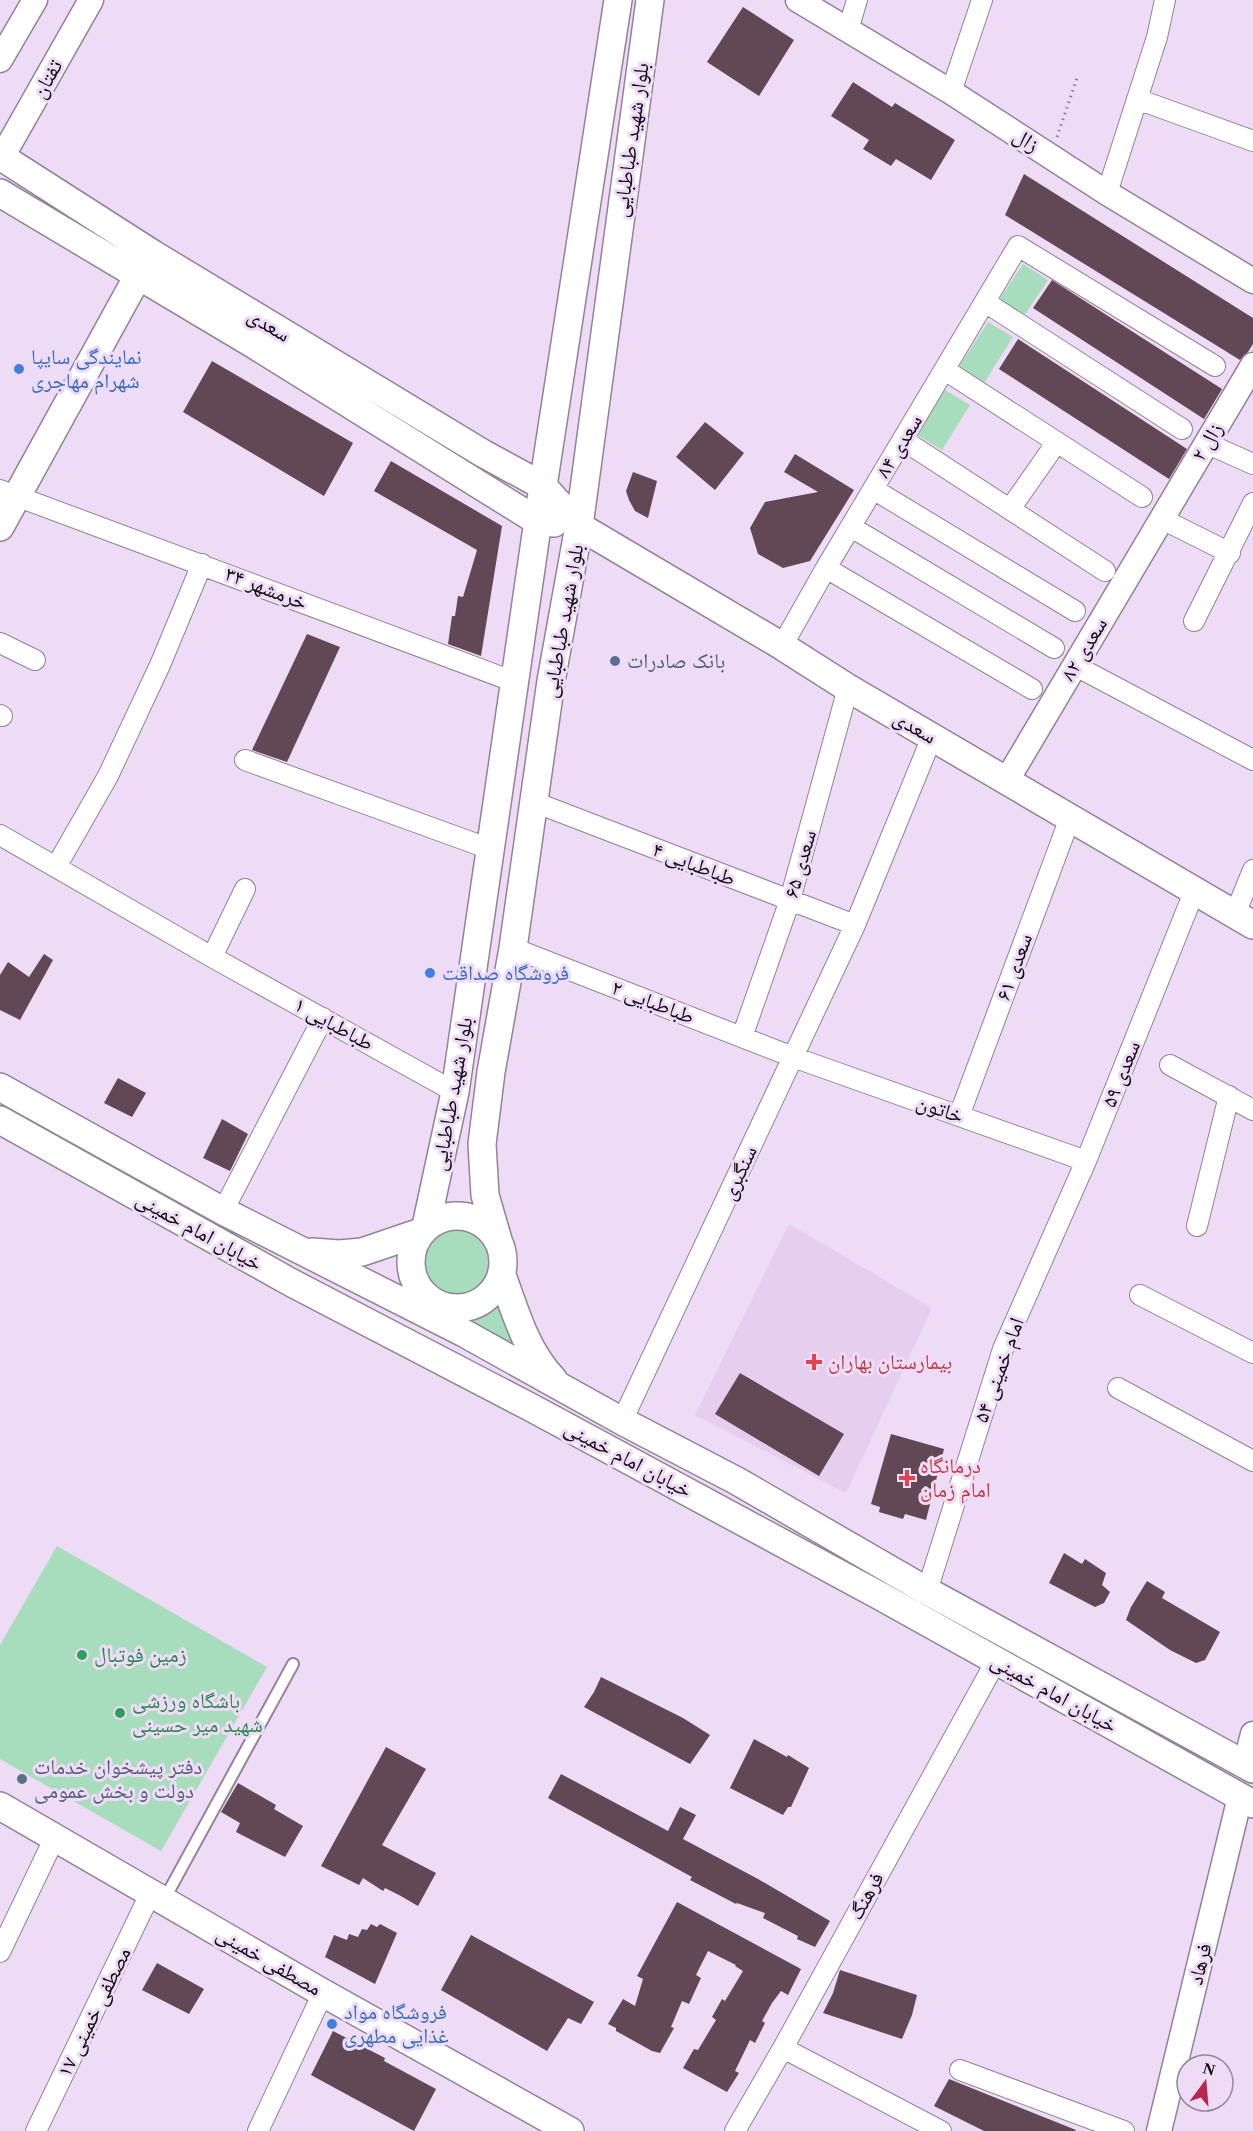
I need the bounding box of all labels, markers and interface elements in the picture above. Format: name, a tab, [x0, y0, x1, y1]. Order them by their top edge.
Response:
street label: تفتان	[27, 55, 67, 103]
street label: بلوار شهید طباطبایی	[608, 61, 655, 219]
street label: زال	[1009, 123, 1043, 157]
street label: سعدی	[243, 303, 295, 347]
place label: نمایندگی سایپا شهرام مهاجری	[31, 345, 142, 395]
marker: نمایندگی سایپا شهرام مهاجری	[12, 362, 26, 376]
street label: سعدی ۸۴	[871, 410, 927, 482]
street label: زال ۲	[1186, 419, 1228, 465]
street label: بلوار شهید طباطبایی	[538, 542, 589, 700]
street label: خرمشهر ۳۴	[222, 561, 310, 615]
street label: سعدی ۸۲	[1056, 613, 1112, 685]
place label: بانک صادرات	[627, 649, 725, 673]
marker: بانک صادرات	[608, 654, 622, 668]
street label: سعدی	[889, 705, 941, 749]
street label: سعدی ۶۵	[779, 827, 821, 901]
street label: طباطبایی ۴	[649, 837, 739, 892]
street label: سعدی ۶۱	[991, 930, 1037, 1004]
place label: فروشگاه صداقت	[442, 961, 569, 985]
marker: فروشگاه صداقت	[423, 966, 437, 980]
street label: طباطبایی ۲	[608, 975, 698, 1030]
street label: طباطبایی ۱	[290, 992, 378, 1056]
street label: بلوار شهید طباطبایی	[427, 1015, 478, 1173]
street label: سعدی ۵۹	[1097, 1037, 1145, 1111]
street label: خاتون	[913, 1090, 967, 1128]
street label: سنگبری	[716, 1142, 762, 1204]
street label: خیابان امام خمینی	[131, 1186, 266, 1277]
street label: امام خمینی ۵۴	[969, 1314, 1031, 1426]
place label: بیمارستان بهاران	[828, 1350, 952, 1374]
marker: بیمارستان بهاران	[805, 1353, 823, 1371]
street label: خیابان امام خمینی	[559, 1415, 696, 1504]
place label: درمانگاه امام زمان	[920, 1454, 991, 1504]
marker: درمانگاه امام زمان	[898, 1469, 916, 1487]
place label: زمین فوتبال	[94, 1643, 187, 1668]
marker: زمین فوتبال	[75, 1648, 89, 1662]
street label: خیابان امام خمینی	[986, 1648, 1121, 1739]
place label: باشگاه ورزشی شهید میر حسینی	[132, 1689, 263, 1738]
marker: باشگاه ورزشی شهید میر حسینی	[113, 1706, 127, 1720]
place label: دفتر پیشخوان خدمات دولت و بخش عمومی	[34, 1755, 202, 1804]
marker: دفتر پیشخوان خدمات دولت و بخش عمومی	[15, 1772, 29, 1786]
street label: فرهنگ	[843, 1868, 889, 1924]
street label: مصطفی خمینی	[212, 1921, 326, 2002]
street label: فرهاد	[1183, 1941, 1217, 1987]
street label: مصطفی خمینی ۱۷	[52, 1943, 137, 2081]
place label: فروشگاه مواد غذایی مطهری	[344, 2000, 449, 2049]
marker: فروشگاه مواد غذایی مطهری	[325, 2017, 339, 2031]
north arrow	[1175, 2053, 1235, 2113]
text: N	[1201, 2059, 1217, 2079]

